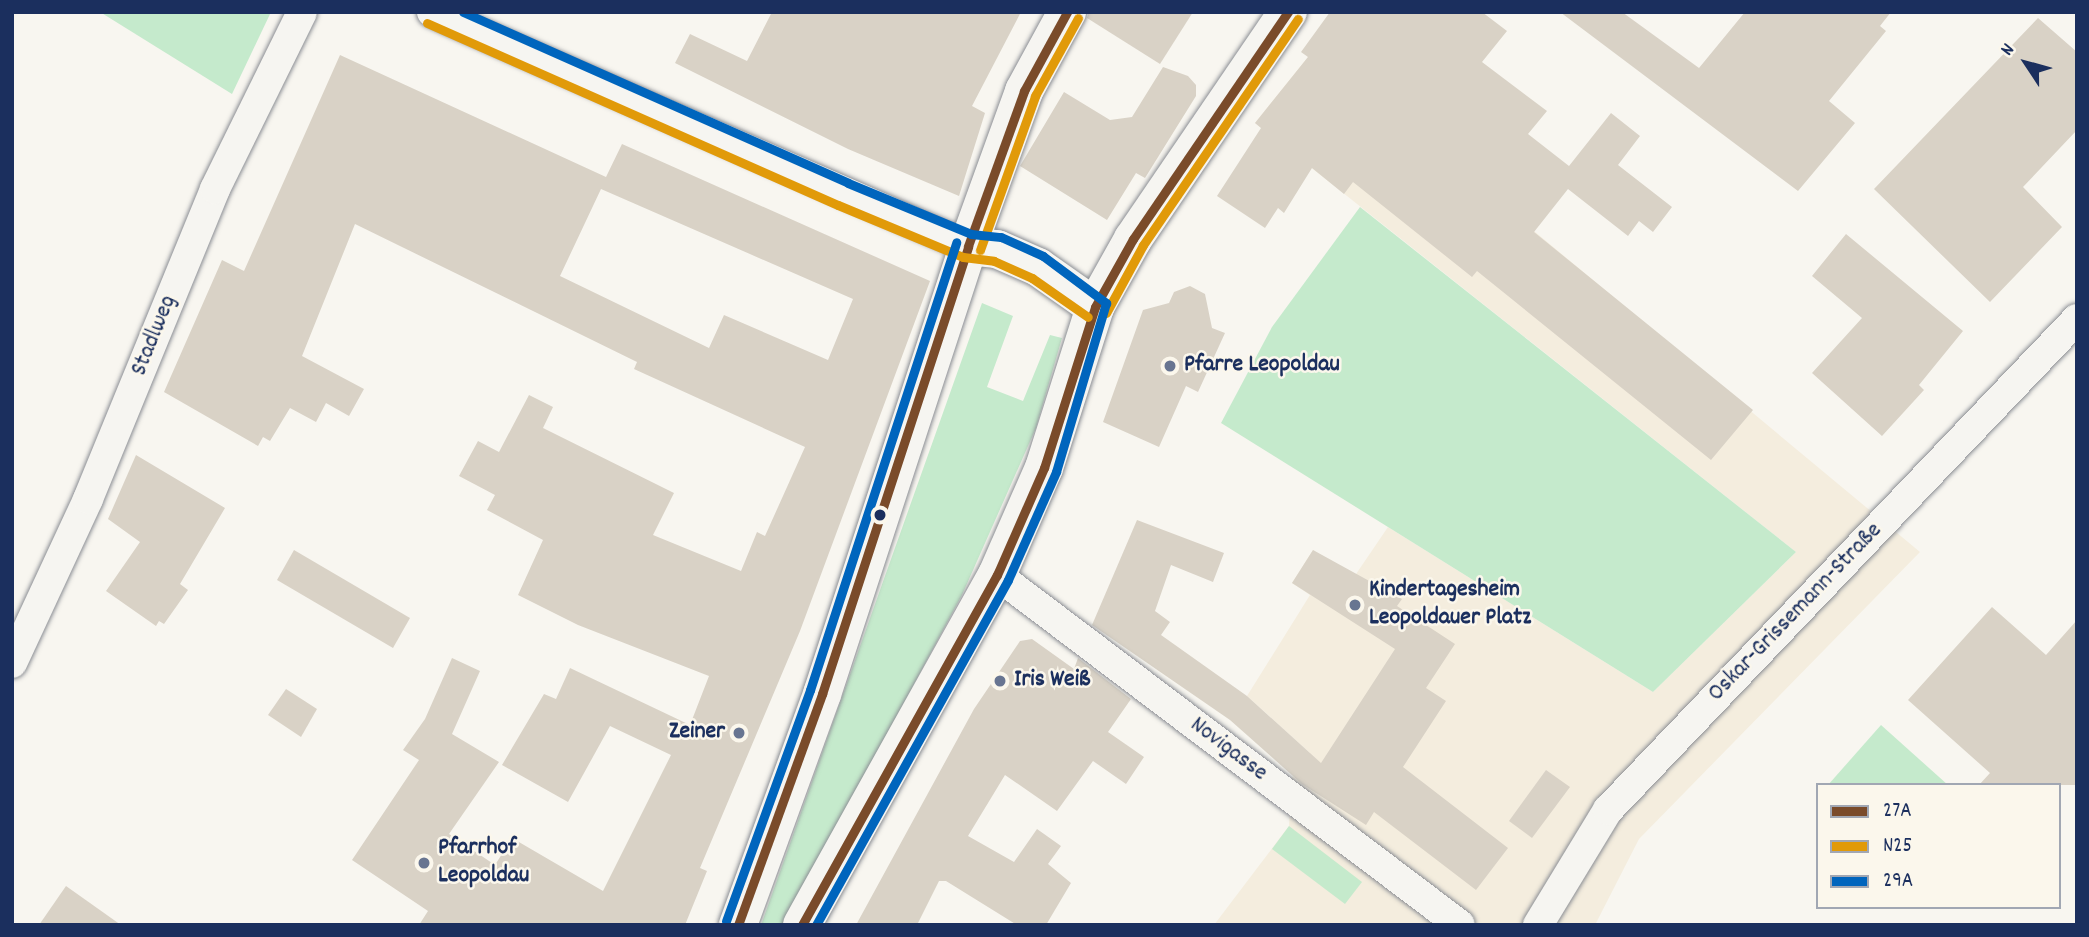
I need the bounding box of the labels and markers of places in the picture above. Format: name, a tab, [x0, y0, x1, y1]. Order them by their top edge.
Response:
place label: Pfarre Leopoldau	[1184, 352, 1340, 380]
marker: Pfarre Leopoldau	[1162, 358, 1178, 374]
unlabelled marker	[873, 508, 887, 522]
place label: Kindertagesheim Leopoldauer Platz	[1369, 577, 1531, 633]
marker: Kindertagesheim Leopoldauer Platz	[1347, 597, 1363, 613]
place label: Iris Weiß	[1014, 667, 1090, 695]
marker: Iris Weiß	[992, 673, 1008, 689]
place label: Zeiner	[669, 719, 725, 747]
marker: Zeiner	[731, 725, 747, 741]
place label: Pfarrhof Leopoldau	[438, 835, 529, 891]
marker: Pfarrhof Leopoldau	[416, 855, 432, 871]

